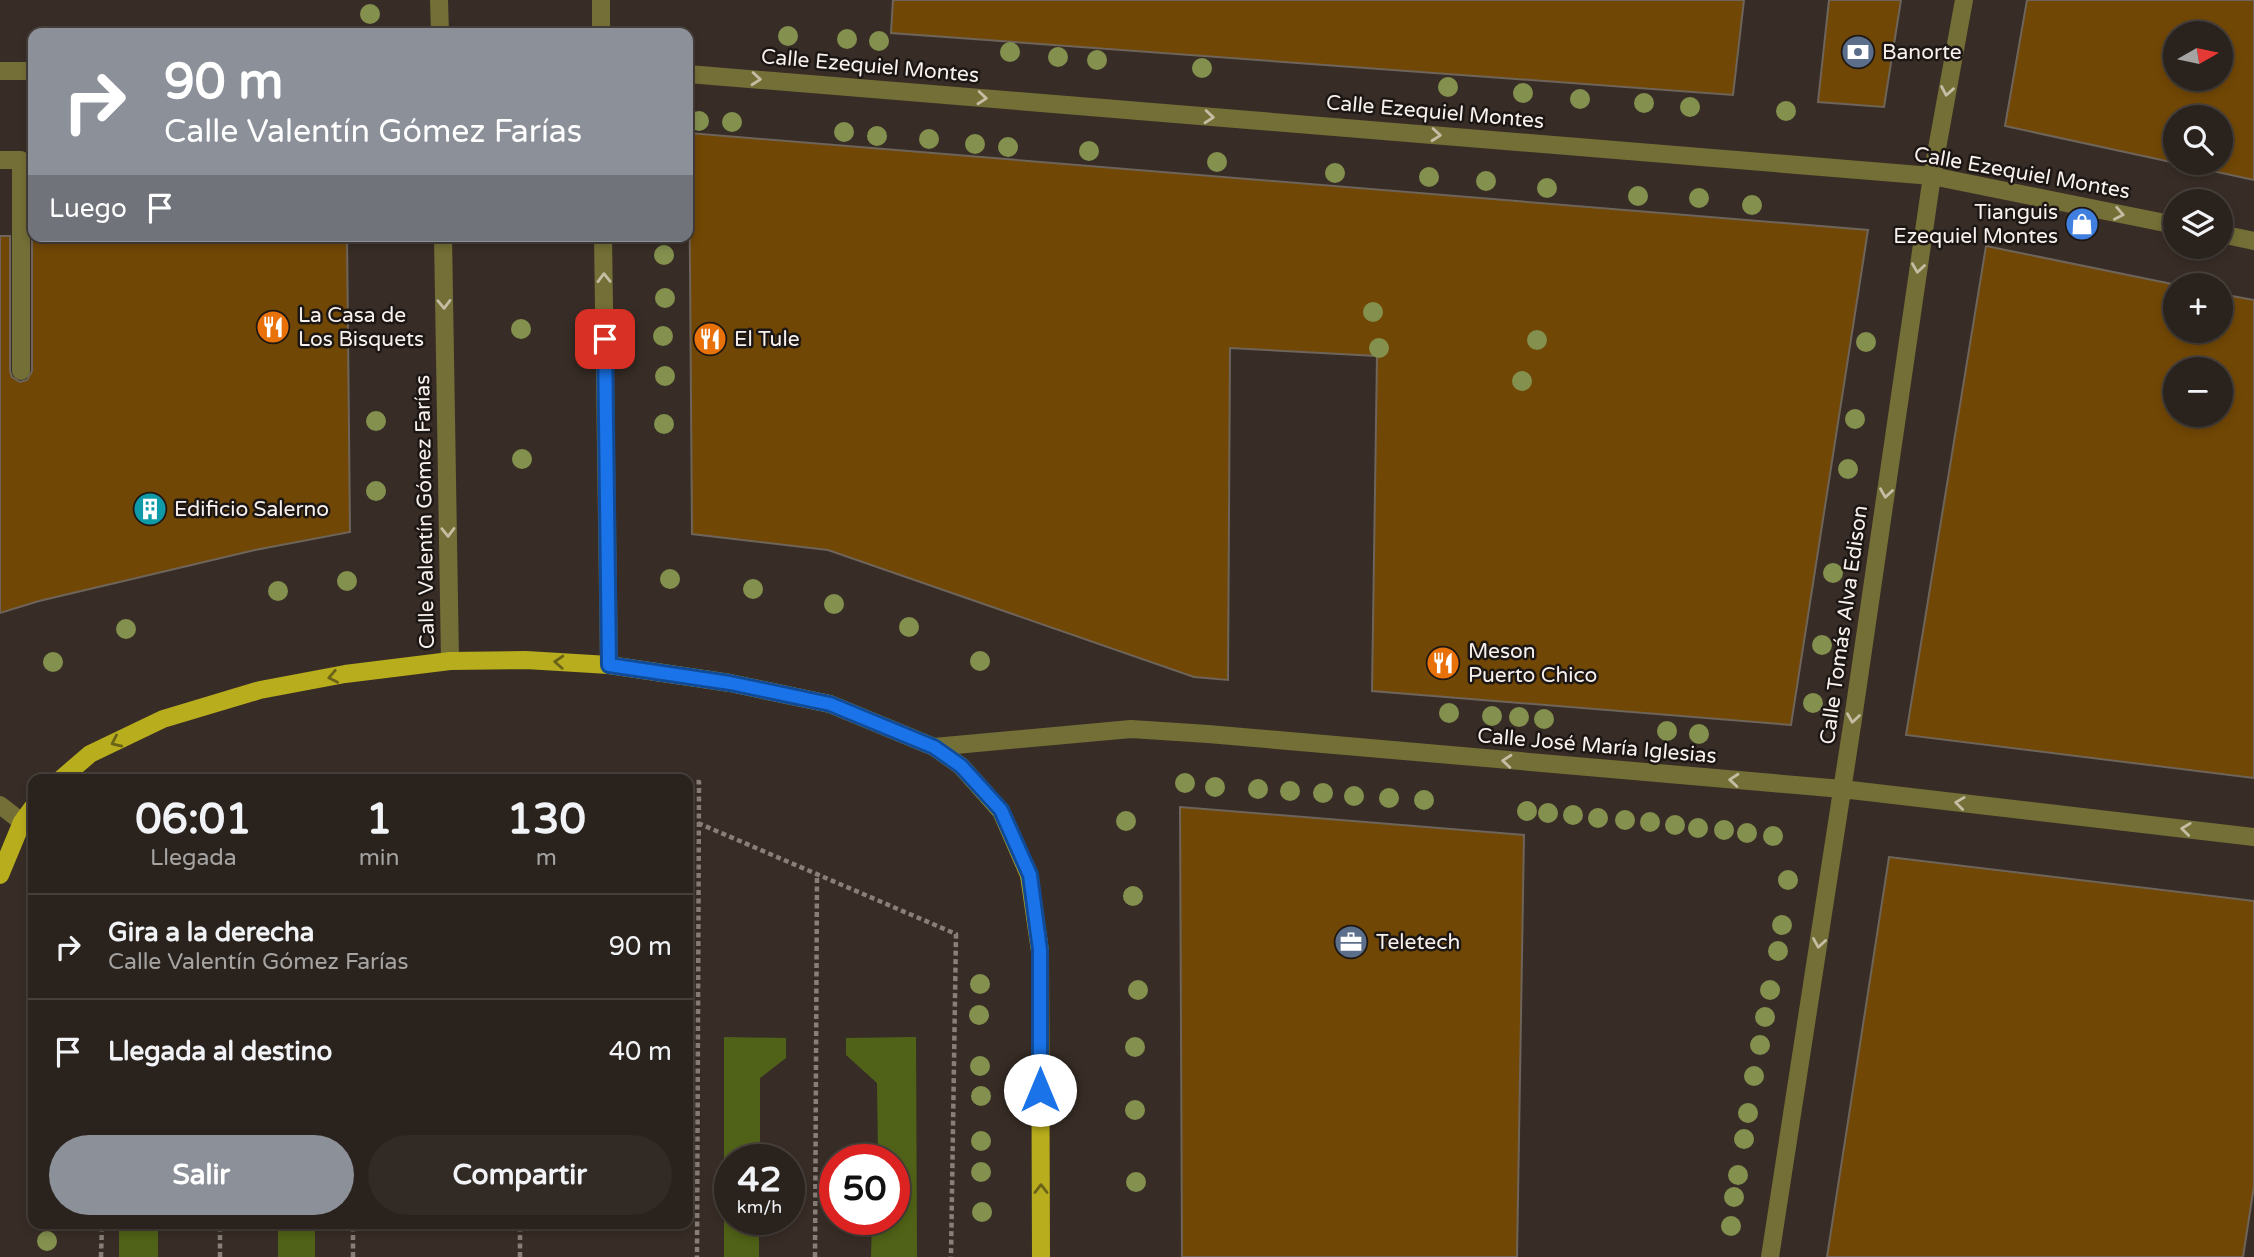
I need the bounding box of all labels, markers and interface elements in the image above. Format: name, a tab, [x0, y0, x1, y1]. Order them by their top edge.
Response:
north arrow	[2163, 21, 2233, 91]
map controls	[2163, 21, 2233, 427]
bank icon: Banorte	[1839, 33, 1877, 71]
place label: Banorte	[1882, 40, 1962, 65]
street label: Calle Ezequiel Montes	[760, 44, 980, 88]
text: 90 m	[164, 53, 283, 112]
icon: right	[49, 56, 140, 147]
one-way arrow	[751, 71, 762, 86]
one-way arrow	[1940, 85, 1955, 97]
one-way arrow	[977, 90, 988, 105]
street label: Calle Ezequiel Montes	[1325, 90, 1545, 134]
button: search	[2163, 105, 2233, 175]
one-way arrow	[1204, 109, 1215, 124]
text: Calle Valentín Gómez Farías	[164, 113, 582, 151]
one-way arrow	[1431, 127, 1442, 142]
street label: Calle Ezequiel Montes	[1912, 142, 2132, 204]
icon: arrive	[141, 189, 179, 227]
button: layers	[2163, 189, 2233, 259]
text: Luego	[49, 193, 127, 224]
place label: Tianguis Ezequiel Montes	[1893, 200, 2058, 249]
shop icon: Tianguis Ezequiel Montes	[2063, 205, 2101, 243]
one-way arrow	[2113, 205, 2125, 220]
one-way arrow	[1911, 262, 1926, 274]
one-way arrow	[596, 273, 612, 283]
button: +	[2163, 273, 2233, 343]
one-way arrow	[436, 300, 452, 310]
place label: La Casa de Los Bisquets	[298, 303, 424, 352]
restaurant icon: La Casa de Los Bisquets	[254, 308, 292, 346]
pin	[575, 309, 635, 369]
icon: arrive	[586, 320, 624, 358]
restaurant icon: El Tule	[691, 320, 729, 358]
place label: El Tule	[734, 327, 800, 352]
button: −	[2163, 357, 2233, 427]
street label: Calle Valentín Gómez Farías	[410, 375, 440, 649]
one-way arrow	[1879, 487, 1894, 499]
building icon: Edificio Salerno	[131, 490, 169, 528]
place label: Edificio Salerno	[174, 497, 329, 522]
street label: Calle Tomás Alva Edison	[1815, 504, 1873, 746]
one-way arrow	[440, 527, 456, 538]
place label: Meson Puerto Chico	[1468, 639, 1597, 688]
restaurant icon: Meson Puerto Chico	[1424, 644, 1462, 682]
one-way arrow	[554, 655, 565, 670]
one-way arrow	[327, 668, 339, 683]
one-way arrow	[1846, 712, 1861, 724]
street label: Calle José María Iglesias	[1476, 723, 1718, 769]
one-way arrow	[111, 733, 123, 747]
one-way arrow	[1501, 753, 1513, 768]
one-way arrow	[1728, 773, 1740, 788]
text: 06:01	[135, 794, 252, 845]
text: 1	[366, 794, 392, 845]
text: 130	[507, 794, 586, 845]
one-way arrow	[1954, 795, 1966, 810]
one-way arrow	[2180, 821, 2192, 836]
text: Llegada	[150, 844, 237, 872]
text: min	[359, 844, 400, 872]
text: m	[536, 844, 557, 872]
text: Gira a la derecha	[108, 917, 314, 948]
office icon: Teletech	[1332, 923, 1370, 961]
icon: right	[49, 928, 87, 966]
place label: Teletech	[1376, 930, 1460, 955]
text: 90 m	[609, 931, 672, 962]
one-way arrow	[1812, 937, 1827, 949]
text: Calle Valentín Gómez Farías	[108, 948, 409, 976]
icon: arrive	[49, 1033, 87, 1071]
text: Llegada al destino	[108, 1036, 332, 1067]
text: 40 m	[609, 1036, 672, 1067]
position arrow	[1003, 1053, 1077, 1127]
button: Salir	[49, 1135, 354, 1215]
button: Compartir	[368, 1135, 672, 1215]
speed limit sign: 50	[819, 1144, 910, 1235]
text: 42	[738, 1159, 781, 1201]
one-way arrow	[1033, 1183, 1048, 1194]
text: km/h	[737, 1196, 782, 1218]

